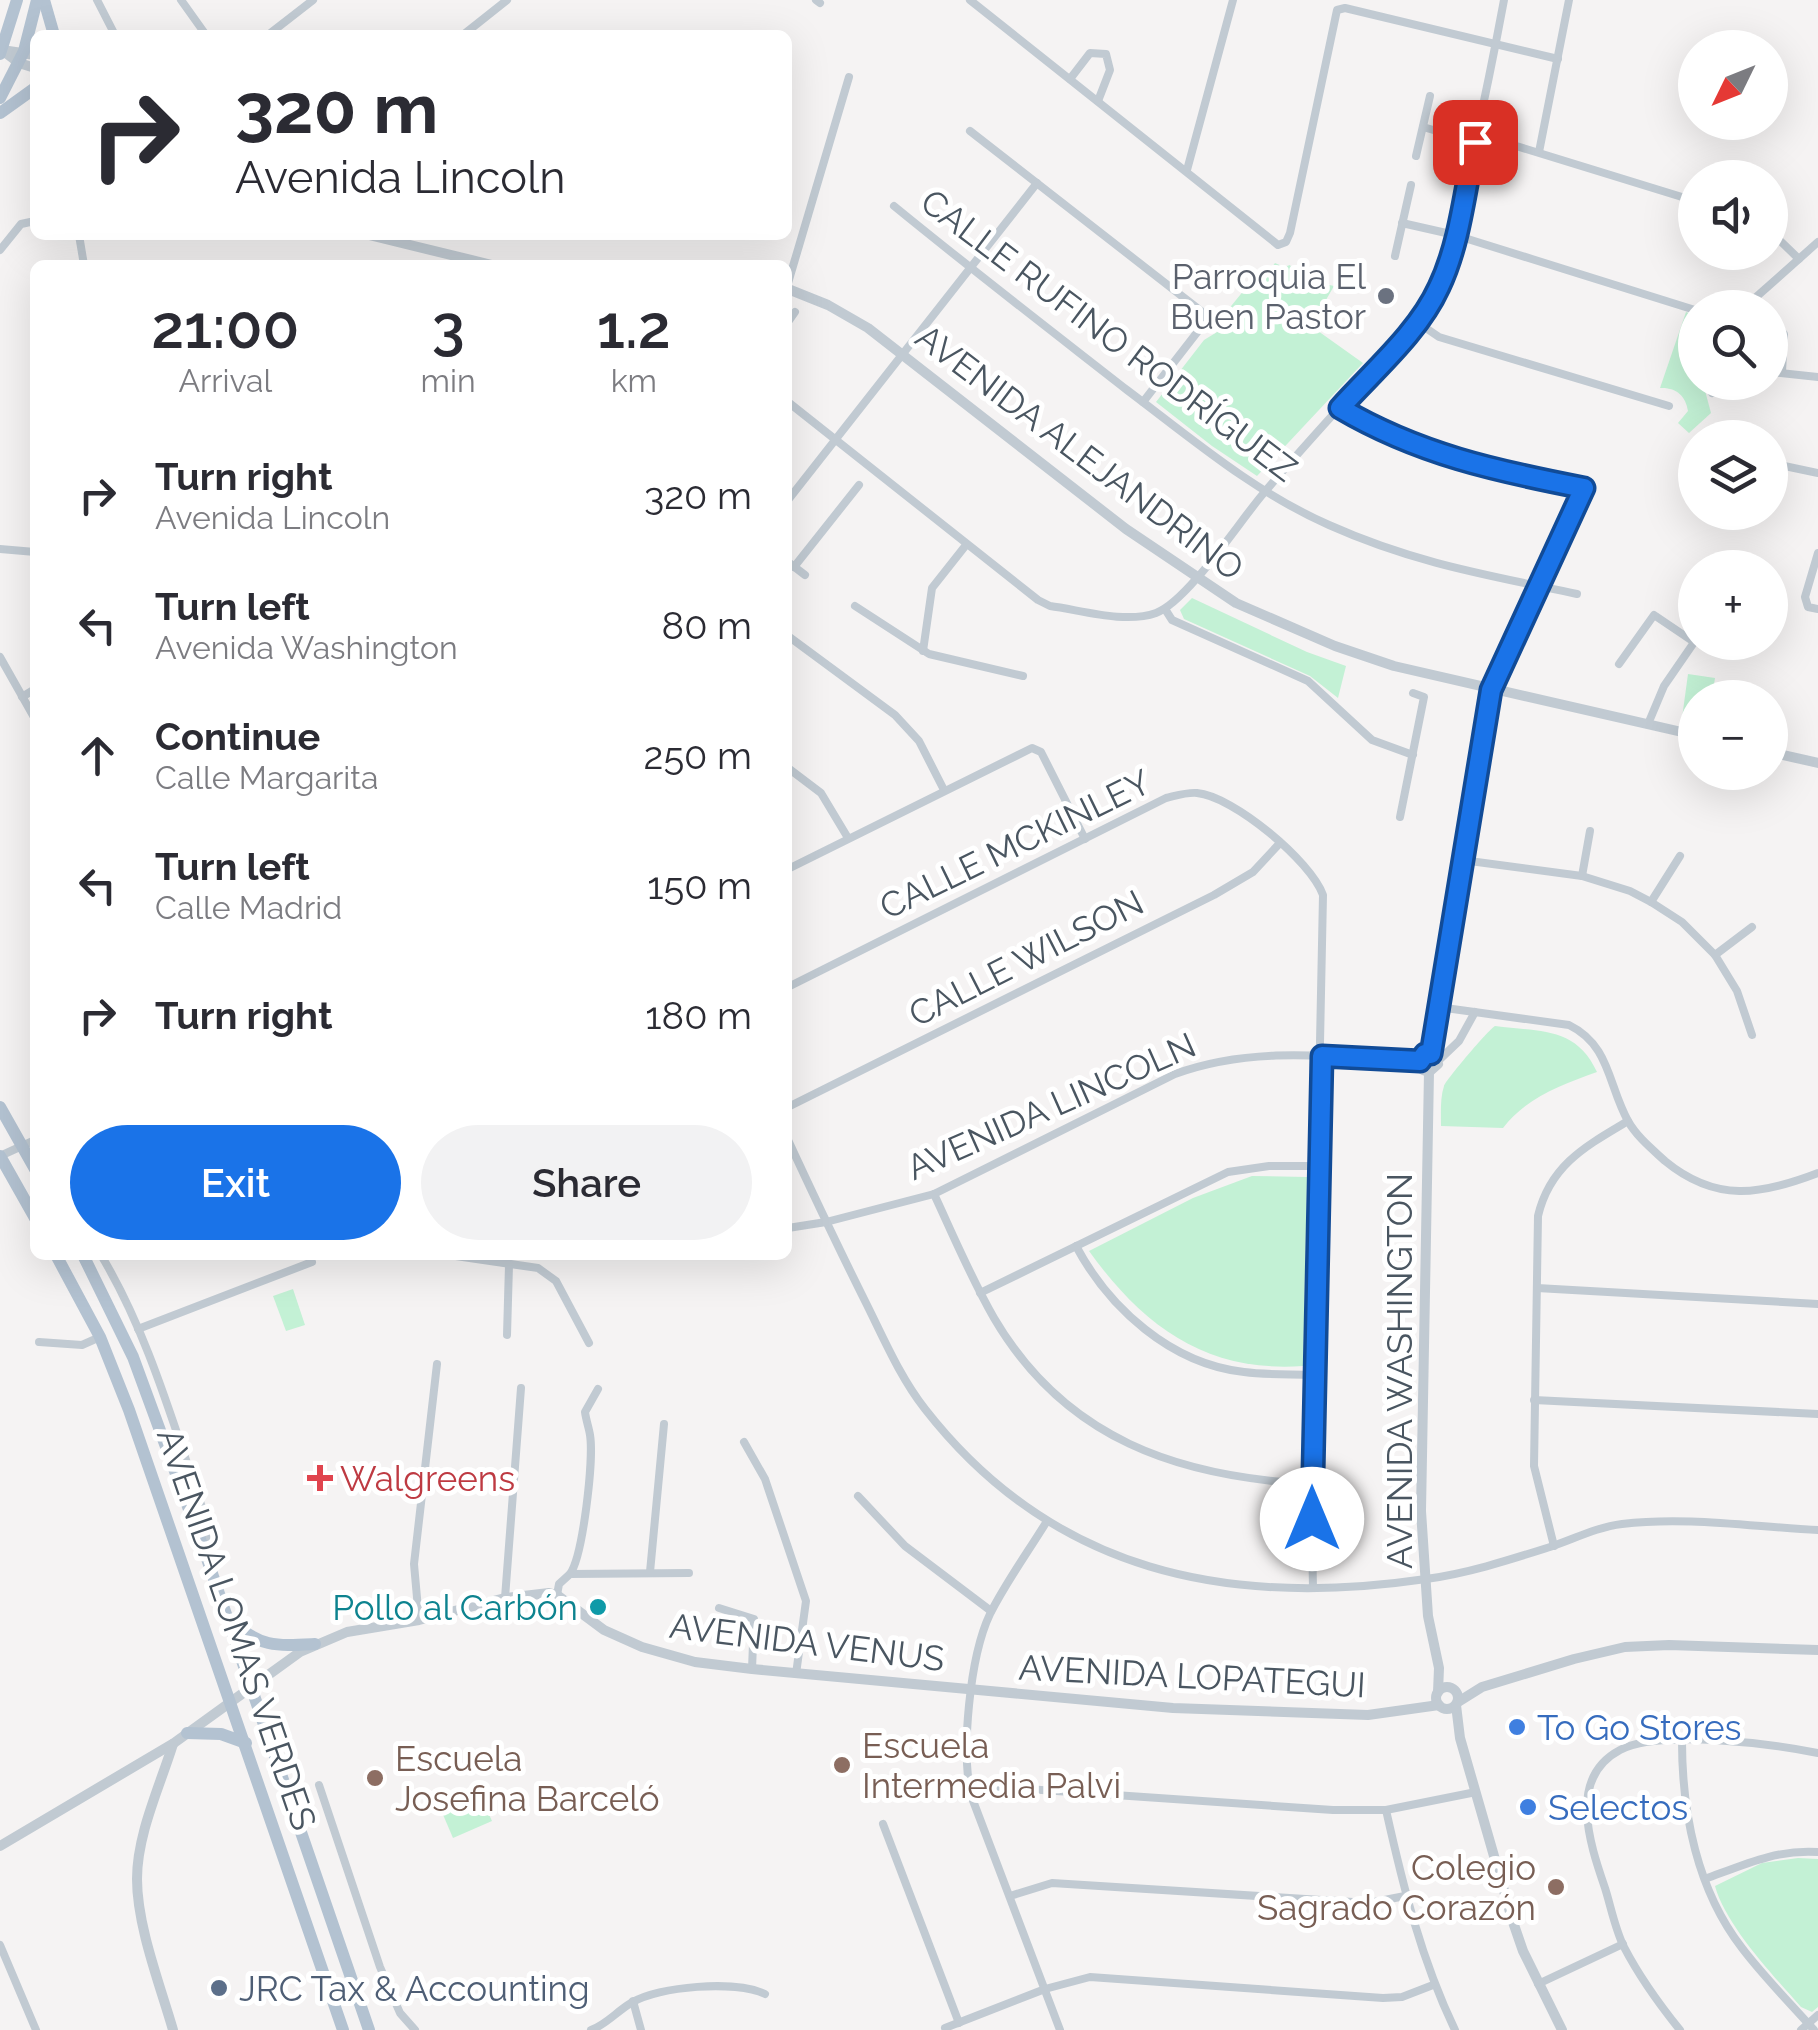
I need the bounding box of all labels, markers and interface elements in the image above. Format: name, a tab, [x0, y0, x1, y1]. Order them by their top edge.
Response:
north arrow	[1678, 30, 1788, 140]
map controls	[1678, 30, 1788, 790]
text: 320 m	[235, 67, 439, 149]
icon: right	[70, 70, 200, 200]
pin	[1433, 100, 1518, 185]
icon: arrive	[1448, 115, 1503, 170]
text: Avenida Lincoln	[235, 151, 566, 204]
button: sound	[1678, 160, 1788, 270]
street label: CALLE RUFINO RODRÍGUEZ	[913, 180, 1305, 490]
place label: Parroquia El Buen Pastor	[1170, 256, 1366, 337]
marker: Parroquia El Buen Pastor	[1375, 285, 1397, 307]
button: search	[1678, 290, 1788, 400]
text: 21:00	[151, 292, 299, 362]
text: 3	[432, 292, 465, 362]
text: 1.2	[597, 292, 671, 362]
street label: AVENIDA ALEJANDRINO	[908, 316, 1252, 588]
text: Arrival	[178, 362, 272, 399]
text: min	[421, 362, 476, 399]
text: km	[611, 362, 657, 399]
button: layers	[1678, 420, 1788, 530]
text: Turn right	[155, 454, 332, 499]
icon: right	[70, 468, 125, 523]
text: 320 m	[644, 473, 752, 518]
text: Avenida Lincoln	[155, 499, 390, 536]
button: +	[1678, 550, 1788, 660]
text: Turn left	[155, 584, 310, 629]
icon: left	[70, 598, 125, 653]
text: 80 m	[662, 603, 752, 648]
text: Avenida Washington	[155, 629, 458, 666]
button: −	[1678, 680, 1788, 790]
text: Continue	[155, 714, 320, 759]
icon: ahead	[70, 728, 125, 783]
text: 250 m	[644, 733, 752, 778]
text: Calle Margarita	[155, 759, 378, 796]
street label: CALLE MCKINLEY	[873, 761, 1157, 927]
text: Turn left	[155, 844, 310, 889]
icon: left	[70, 858, 125, 913]
text: 150 m	[647, 863, 752, 908]
street label: CALLE WILSON	[902, 881, 1150, 1035]
text: Calle Madrid	[155, 889, 342, 926]
icon: right	[70, 988, 125, 1043]
text: Turn right	[155, 993, 332, 1038]
text: 180 m	[645, 993, 752, 1038]
street label: AVENIDA LINCOLN	[900, 1024, 1202, 1188]
button: Exit	[70, 1125, 401, 1240]
button: Share	[421, 1125, 752, 1240]
street label: AVENIDA WASHINGTON	[1379, 1173, 1420, 1569]
street label: AVENIDA LOMAS VERDES	[149, 1423, 325, 1835]
place label: Walgreens	[340, 1458, 515, 1499]
marker: Walgreens	[309, 1467, 331, 1489]
position arrow	[1260, 1467, 1364, 1571]
place label: Pollo al Carbón	[332, 1587, 578, 1628]
marker: Pollo al Carbón	[587, 1596, 609, 1618]
street label: AVENIDA VENUS	[667, 1605, 947, 1679]
street label: AVENIDA LOPATEGUI	[1017, 1646, 1367, 1706]
place label: To Go Stores	[1537, 1707, 1741, 1748]
marker: To Go Stores	[1506, 1716, 1528, 1738]
place label: Escuela Intermedia Palvi	[862, 1725, 1121, 1806]
place label: Escuela Josefina Barceló	[395, 1738, 660, 1819]
marker: Escuela Intermedia Palvi	[831, 1754, 853, 1776]
marker: Escuela Josefina Barceló	[364, 1767, 386, 1789]
place label: Selectos	[1548, 1787, 1688, 1828]
marker: Selectos	[1517, 1796, 1539, 1818]
place label: Colegio Sagrado Corazón	[1257, 1847, 1536, 1928]
marker: Colegio Sagrado Corazón	[1545, 1876, 1567, 1898]
place label: JRC Tax & Accounting	[239, 1968, 590, 2009]
marker: JRC Tax & Accounting	[208, 1977, 230, 1999]

